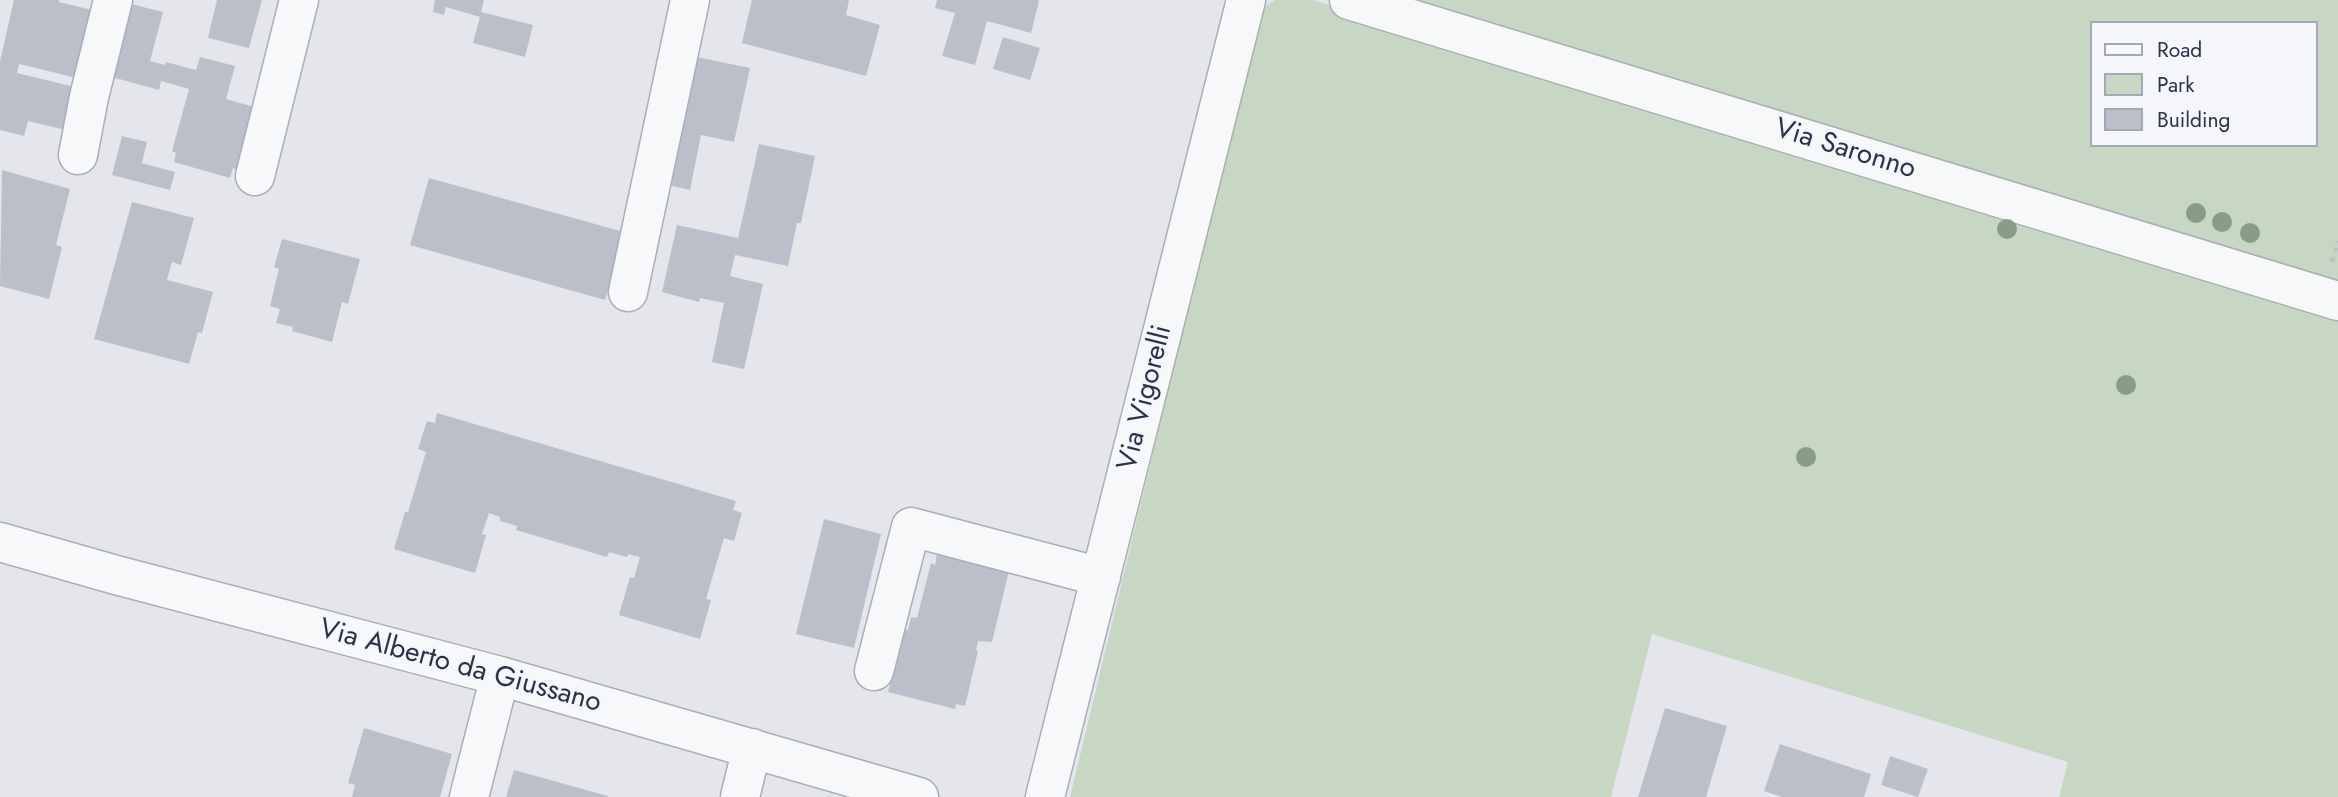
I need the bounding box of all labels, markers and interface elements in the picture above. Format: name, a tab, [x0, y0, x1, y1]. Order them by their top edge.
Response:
legend	[2090, 21, 2317, 147]
text: Road	[2157, 35, 2202, 65]
text: Park	[2157, 70, 2194, 100]
text: Building	[2157, 105, 2230, 135]
street label: Via Saronno	[1770, 113, 1920, 187]
street label: Via Vigorelli	[1112, 322, 1180, 474]
street label: Via Alberto da Giussano	[315, 613, 605, 721]

